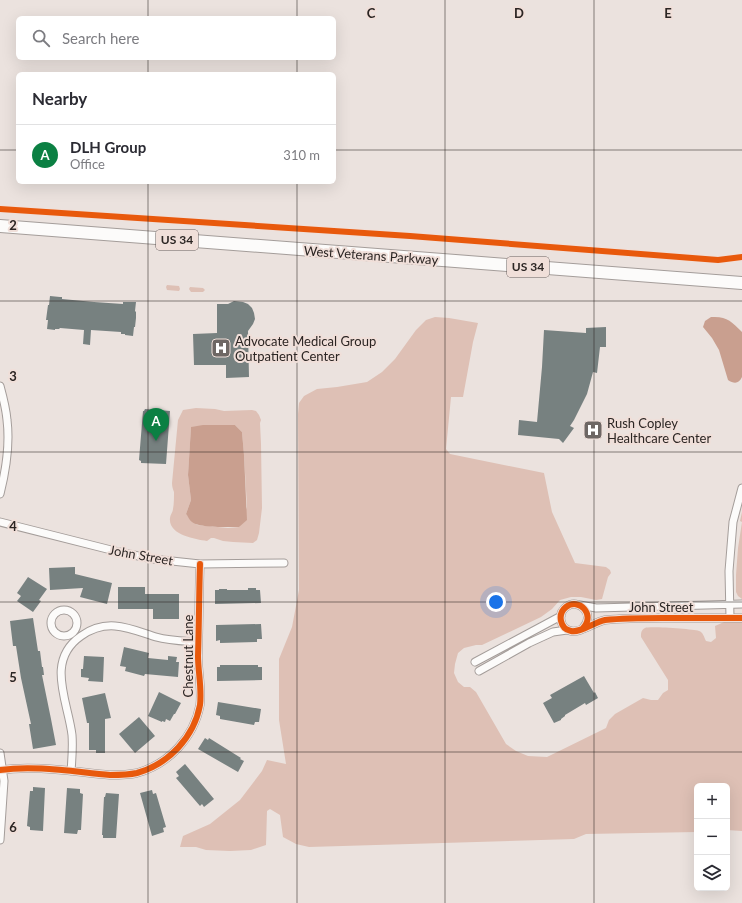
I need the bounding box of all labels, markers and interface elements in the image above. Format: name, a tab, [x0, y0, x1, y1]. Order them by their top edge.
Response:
text: C	[367, 5, 376, 21]
text: D	[514, 5, 524, 21]
text: E	[664, 5, 672, 21]
search box	[16, 16, 336, 60]
icon: search	[30, 27, 52, 49]
text: Search here	[62, 29, 139, 47]
text: Nearby	[32, 88, 87, 109]
text: DLH Group	[70, 138, 146, 156]
text: A	[40, 147, 50, 163]
text: 310 m	[283, 147, 320, 163]
text: Office	[70, 156, 105, 172]
text: 2	[9, 217, 17, 233]
road number: US 34	[156, 230, 198, 250]
street label: West Veterans Parkway	[303, 242, 439, 268]
road number: US 34	[507, 257, 549, 277]
place label: Advocate Medical Group Outpatient Center	[235, 333, 376, 364]
hospital icon: Advocate Medical Group Outpatient Center	[210, 337, 232, 359]
text: 3	[9, 368, 17, 384]
pin: A	[143, 408, 169, 441]
place label: Rush Copley Healthcare Center	[607, 415, 711, 446]
hospital icon: Rush Copley Healthcare Center	[582, 419, 604, 441]
text: 4	[9, 518, 17, 534]
street label: John Street	[108, 542, 175, 569]
your location	[486, 592, 506, 612]
street label: John Street	[629, 599, 694, 615]
street label: Chestnut Lane	[180, 614, 196, 697]
text: 5	[9, 669, 17, 685]
map controls	[694, 783, 730, 891]
button: +	[694, 783, 730, 819]
text: 6	[9, 819, 17, 835]
button: −	[694, 819, 730, 855]
button: layers	[694, 855, 730, 891]

